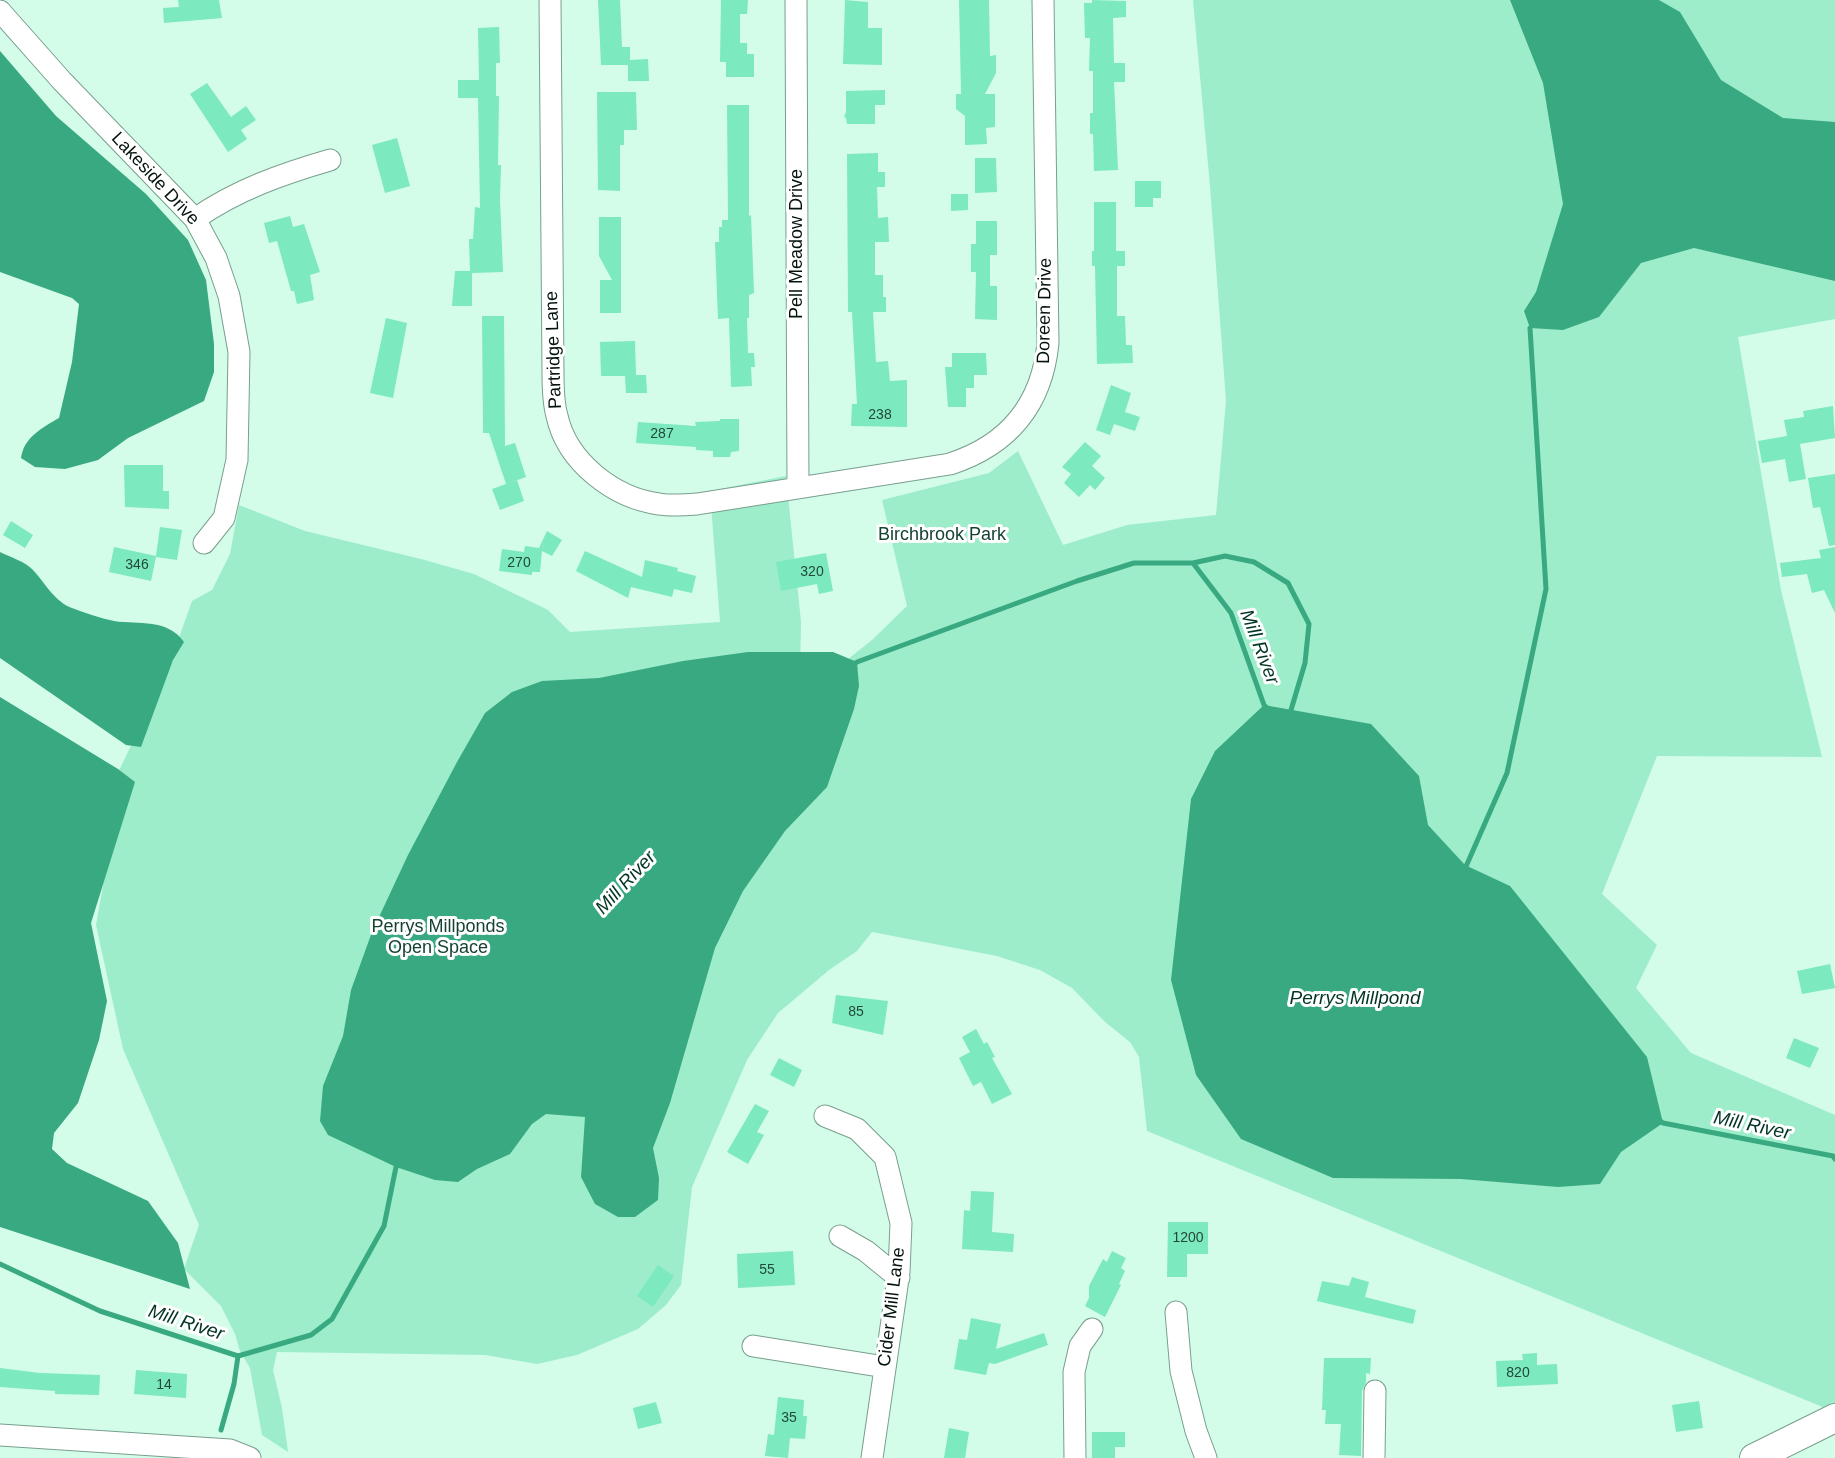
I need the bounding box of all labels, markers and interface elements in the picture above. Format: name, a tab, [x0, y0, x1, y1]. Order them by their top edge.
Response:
street label: Lakeside Drive	[107, 128, 203, 230]
street label: Pell Meadow Drive	[786, 169, 808, 319]
street label: Doreen Drive	[1033, 258, 1057, 364]
street label: Partridge Lane	[541, 291, 567, 409]
house number: 238	[868, 407, 892, 423]
house number: 287	[650, 426, 674, 442]
park label: Birchbrook Park	[878, 524, 1006, 546]
house number: 270	[507, 555, 531, 571]
house number: 346	[125, 557, 149, 573]
house number: 320	[800, 564, 824, 580]
water label: Mill River	[1234, 606, 1284, 688]
water label: Mill River	[591, 847, 661, 919]
park label: Perrys Millponds Open Space	[371, 916, 505, 958]
water label: Perrys Millpond	[1290, 988, 1420, 1010]
house number: 85	[848, 1004, 864, 1020]
water label: Mill River	[1711, 1107, 1793, 1145]
house number: 1200	[1172, 1230, 1204, 1246]
street label: Cider Mill Lane	[874, 1246, 910, 1368]
house number: 55	[759, 1262, 775, 1278]
water label: Mill River	[145, 1300, 227, 1346]
house number: 820	[1506, 1365, 1530, 1381]
house number: 14	[156, 1377, 172, 1393]
house number: 35	[781, 1410, 797, 1426]

